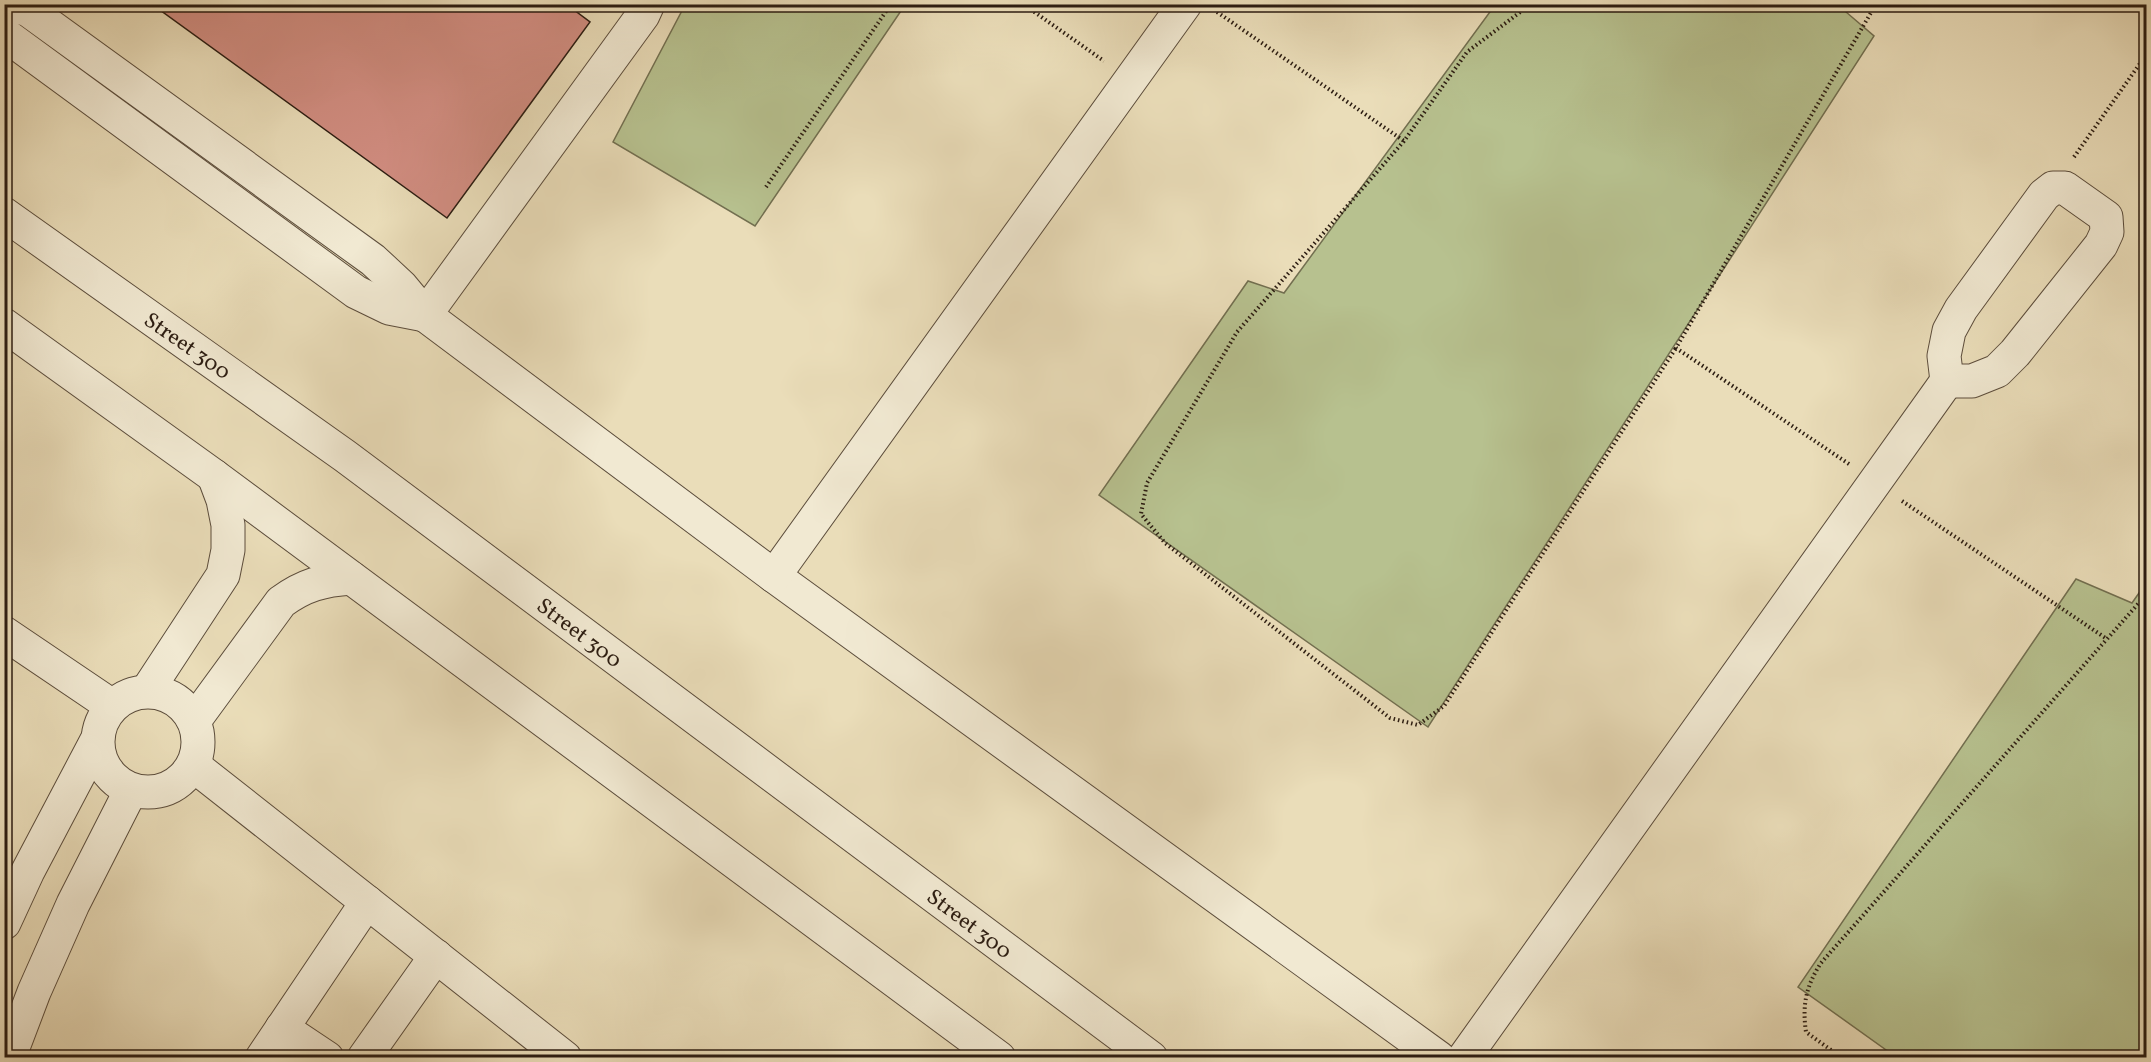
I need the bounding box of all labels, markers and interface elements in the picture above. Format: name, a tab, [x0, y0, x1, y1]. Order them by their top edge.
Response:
street label: Street 300	[137, 306, 236, 388]
street label: Street 300	[529, 592, 628, 676]
street label: Street 300	[919, 883, 1018, 967]

